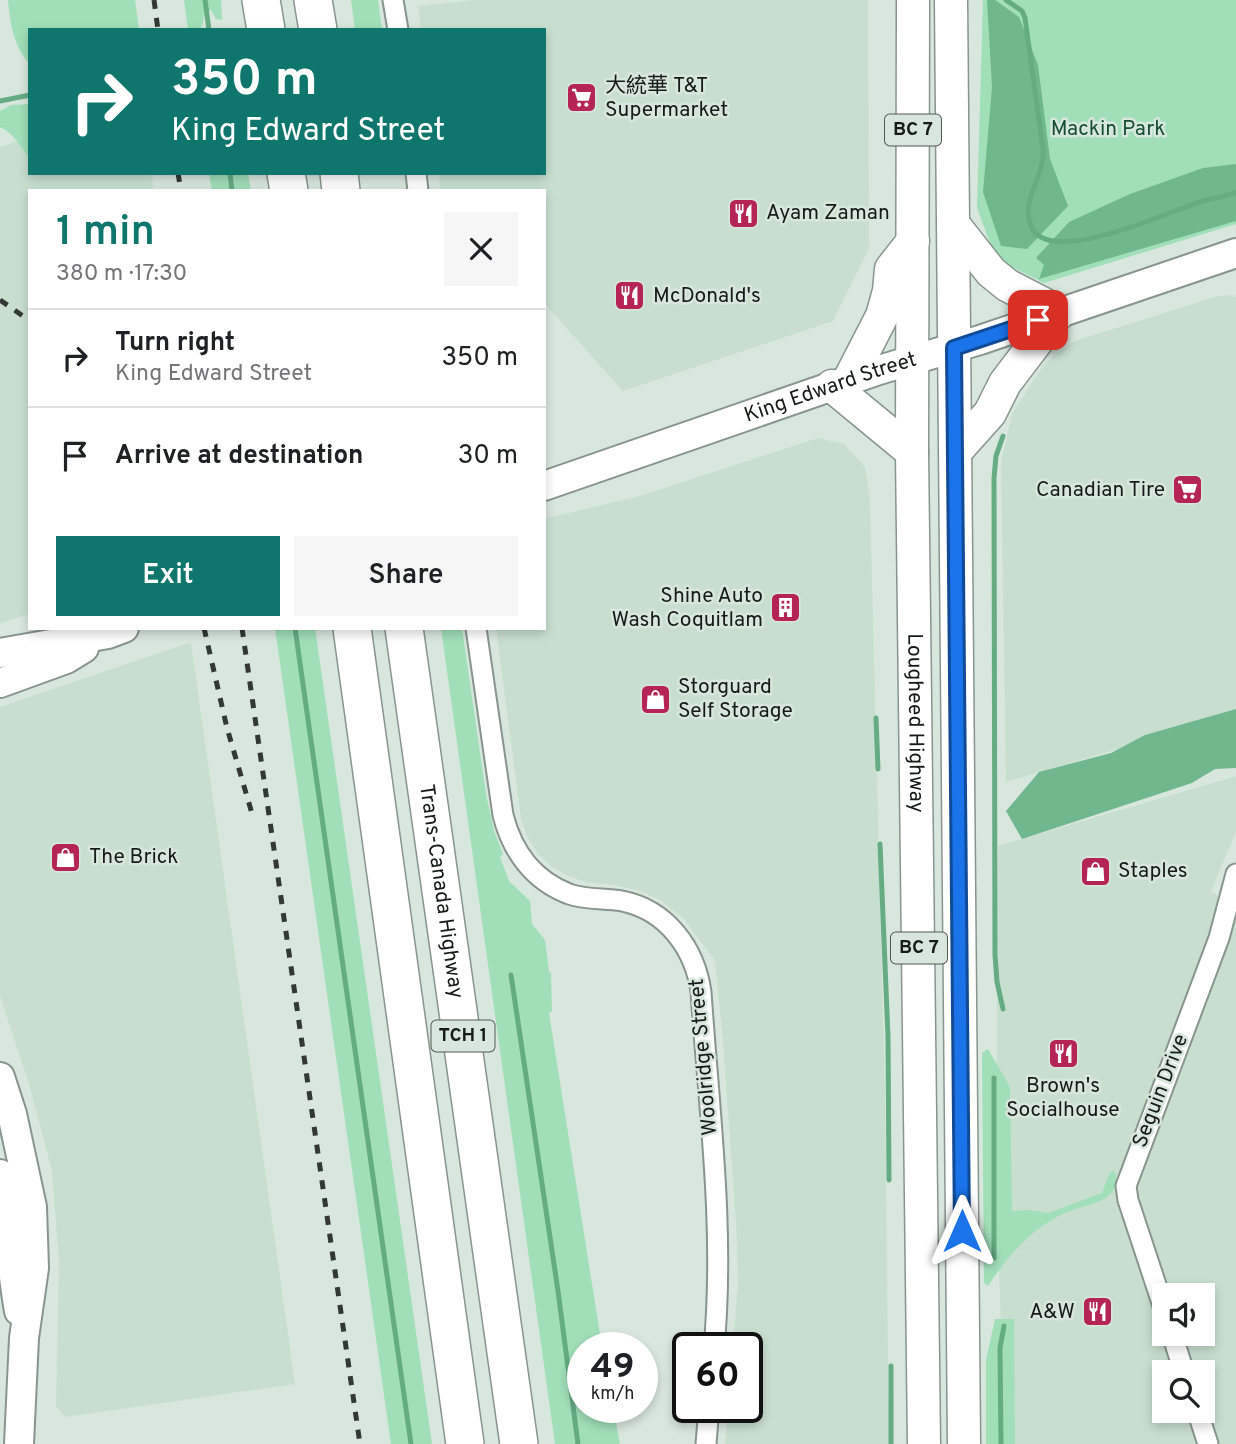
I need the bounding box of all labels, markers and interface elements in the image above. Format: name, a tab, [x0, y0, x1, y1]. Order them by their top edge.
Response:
text: 350 m	[171, 51, 318, 113]
icon: right	[56, 56, 147, 147]
place label: 大統華 T&T Supermarket	[605, 73, 728, 124]
supermarket icon: 大統華 T&T Supermarket	[565, 81, 599, 115]
text: King Edward Street	[171, 112, 445, 152]
road number: BC 7	[885, 114, 941, 146]
park label: Mackin Park	[1051, 116, 1165, 143]
restaurant icon: Ayam Zaman	[726, 196, 760, 230]
place label: Ayam Zaman	[766, 200, 890, 227]
text: 1 min	[56, 207, 155, 260]
button: close	[444, 212, 518, 286]
text: 380 m · 17:30	[56, 260, 187, 289]
restaurant icon: McDonald's	[613, 279, 647, 313]
place label: McDonald's	[653, 283, 761, 310]
pin	[1008, 290, 1068, 350]
icon: arrive	[1019, 301, 1057, 339]
text: Turn right	[115, 327, 235, 360]
icon: right	[56, 339, 94, 377]
text: 350 m	[441, 342, 518, 375]
street label: King Edward Street	[741, 346, 920, 429]
text: King Edward Street	[115, 360, 312, 389]
icon: arrive	[56, 437, 94, 475]
text: Arrive at destination	[115, 440, 363, 473]
text: 30 m	[458, 440, 518, 473]
supermarket icon: Canadian Tire	[1171, 473, 1205, 507]
place label: Canadian Tire	[1036, 477, 1165, 504]
button: Exit	[56, 536, 280, 616]
button: Share	[294, 536, 518, 616]
place label: Shine Auto Wash Coquitlam	[611, 583, 763, 634]
building icon: Shine Auto Wash Coquitlam	[769, 591, 803, 625]
street label: Lougheed Highway	[901, 633, 930, 813]
place label: Storguard Self Storage	[678, 674, 793, 725]
shop icon: Storguard Self Storage	[638, 682, 672, 716]
street label: Trans-Canada Highway	[413, 783, 470, 1000]
shop icon: The Brick	[49, 840, 83, 874]
place label: The Brick	[89, 844, 178, 871]
shop icon: Staples	[1078, 854, 1112, 888]
place label: Staples	[1118, 858, 1188, 885]
road number: BC 7	[891, 932, 947, 964]
street label: Woolridge Street	[684, 977, 724, 1137]
road number: TCH 1	[432, 1020, 494, 1052]
street label: Seguin Drive	[1127, 1030, 1195, 1152]
restaurant icon: Brown's Socialhouse	[1046, 1037, 1080, 1071]
place label: Brown's Socialhouse	[1006, 1073, 1120, 1124]
position arrow	[925, 1194, 999, 1268]
map controls	[1152, 1283, 1215, 1423]
button: sound	[1152, 1283, 1215, 1346]
restaurant icon: A&W	[1081, 1295, 1115, 1329]
place label: A&W	[1029, 1299, 1075, 1326]
speed limit sign: 60	[672, 1332, 763, 1423]
text: 49	[590, 1346, 635, 1390]
button: search	[1152, 1360, 1215, 1423]
text: km/h	[591, 1383, 634, 1406]

